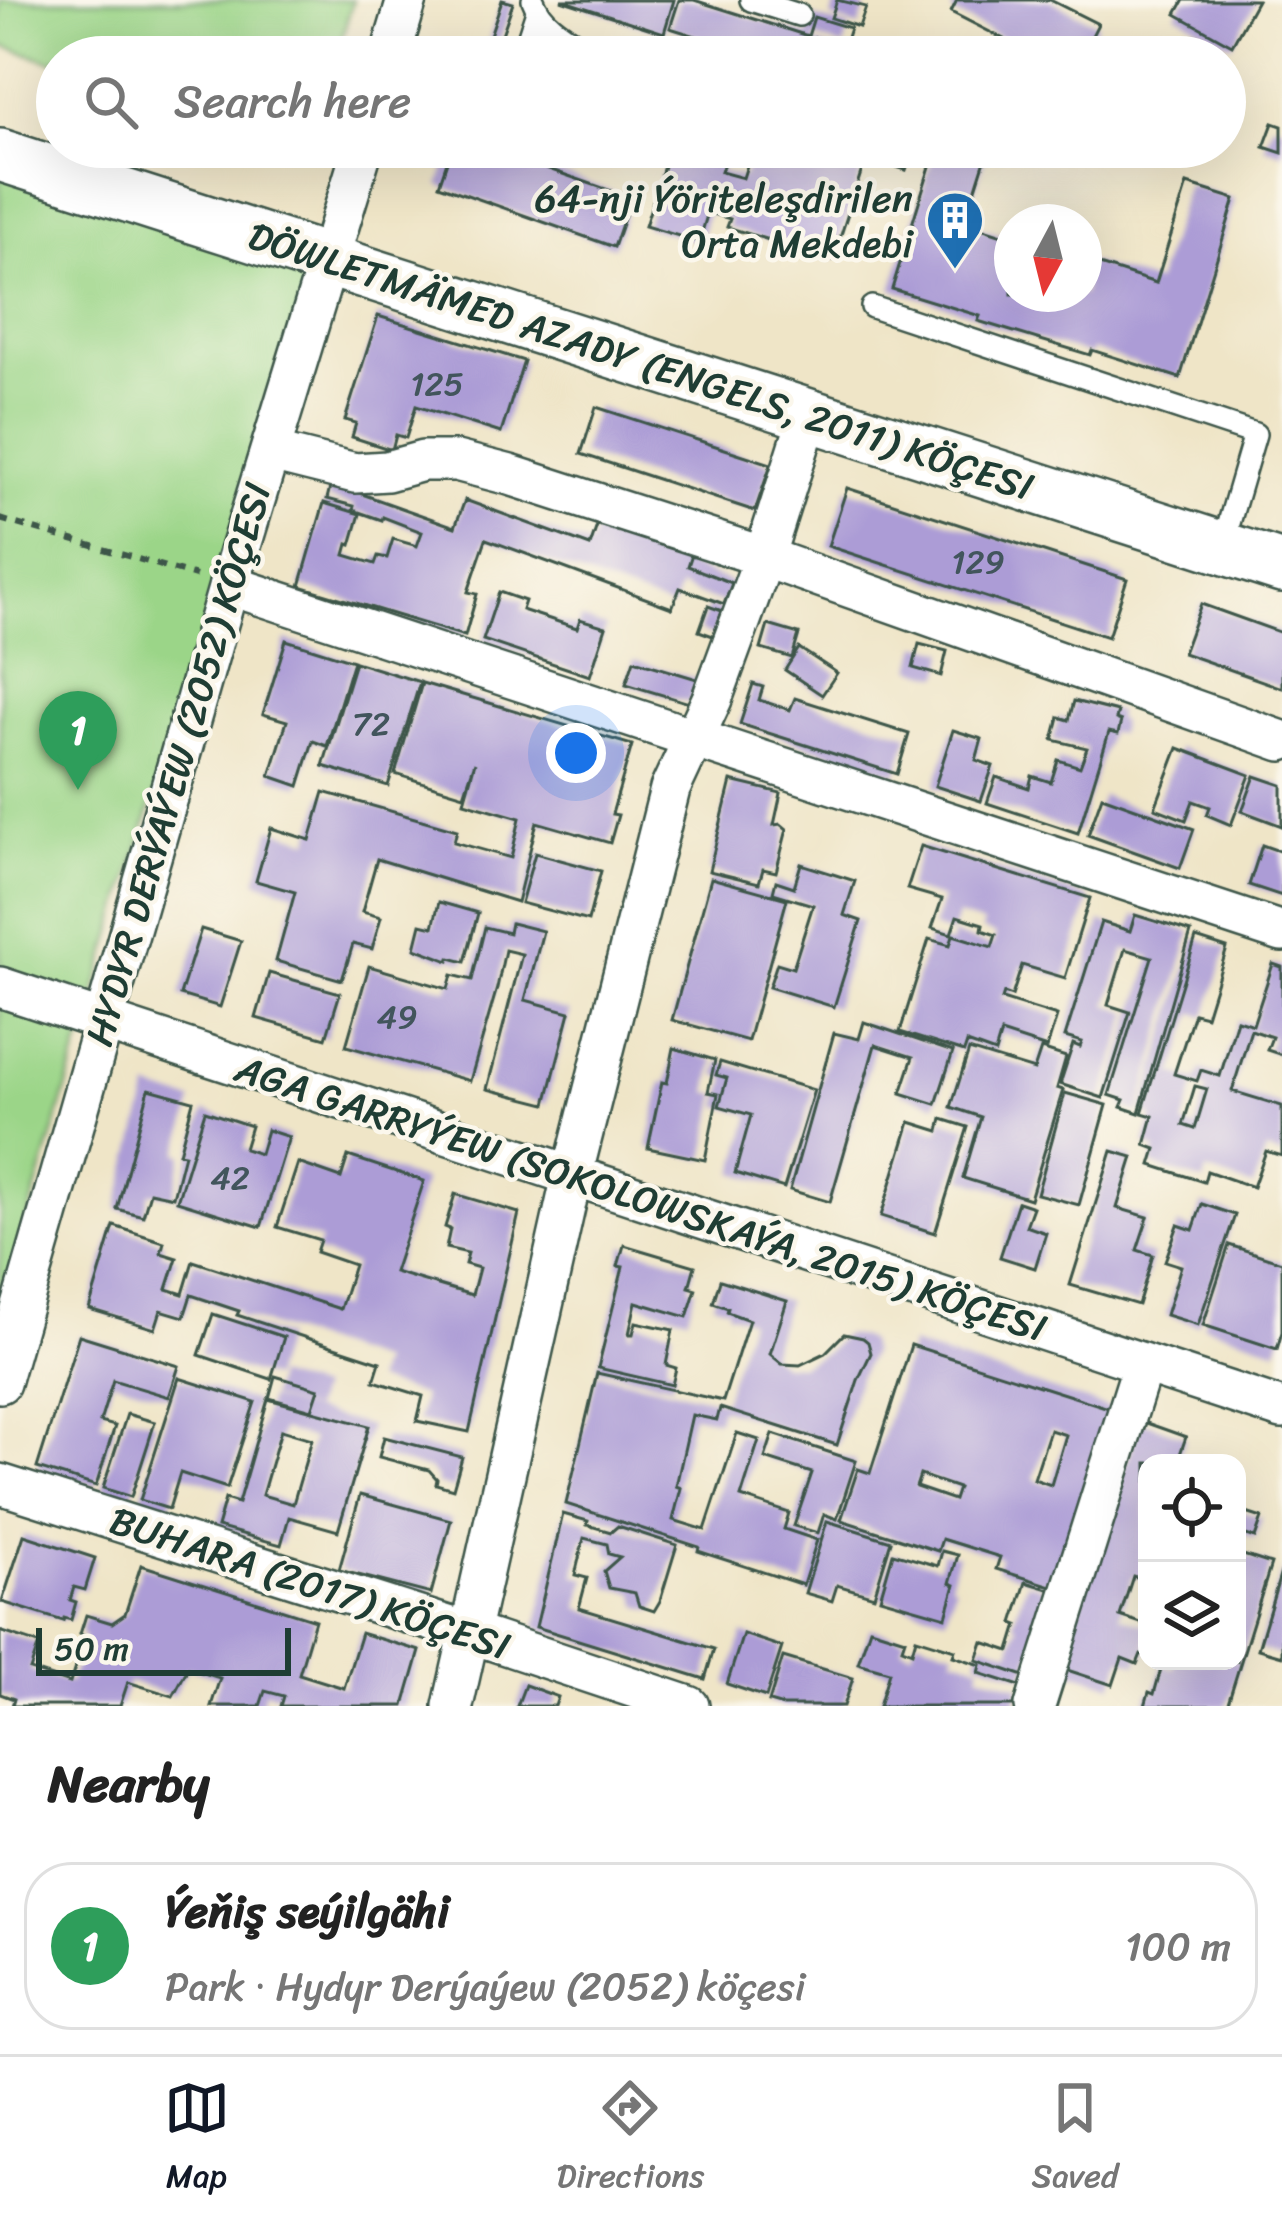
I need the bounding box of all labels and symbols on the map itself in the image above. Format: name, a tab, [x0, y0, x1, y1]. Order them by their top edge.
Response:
place label: 64-nji Ýöriteleşdirilen Orta Mekdebi	[535, 164, 914, 278]
building icon: 64-nji Ýöriteleşdirilen Orta Mekdebi	[924, 189, 986, 271]
street label: DÖWLETMÄMED AZADY (ENGELS, 2011) KÖÇESI	[239, 201, 1043, 521]
north arrow	[994, 204, 1102, 312]
house number: 125	[410, 355, 464, 413]
street label: HYDYR DERÝAÝEW (2052) KÖÇESI	[64, 474, 292, 1054]
house number: 129	[951, 533, 1005, 591]
pin: 1	[39, 691, 117, 790]
house number: 72	[352, 695, 390, 753]
your location	[546, 723, 606, 783]
house number: 49	[377, 988, 417, 1046]
street label: AGA GARRYÝEW (SOKOLOWSKAÝA, 2015) KÖÇESI	[225, 1034, 1056, 1362]
house number: 42	[210, 1149, 250, 1207]
street label: BUHARA (2017) KÖÇESI	[101, 1486, 519, 1680]
scale bar	[36, 1622, 291, 1675]

